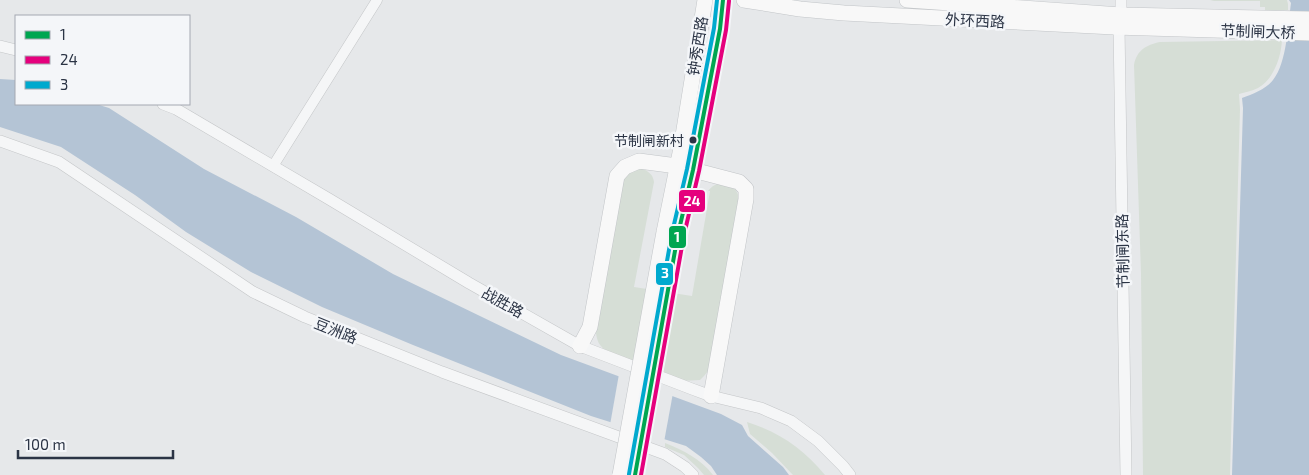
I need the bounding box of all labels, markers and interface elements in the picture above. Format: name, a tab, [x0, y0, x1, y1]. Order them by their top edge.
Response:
street label: 外环西路	[945, 9, 1005, 31]
legend	[15, 15, 190, 105]
street label: 钟秀西路	[683, 15, 711, 77]
street label: 节制闸大桥	[1220, 21, 1296, 41]
text: 1	[60, 25, 66, 43]
text: 24	[60, 50, 78, 68]
text: 3	[60, 75, 68, 93]
place label: 节制闸新村	[614, 132, 684, 149]
marker: 节制闸新村	[688, 135, 698, 145]
line badge: 24	[678, 189, 706, 213]
text: 24	[683, 192, 701, 209]
street label: 节制闸东路	[1112, 213, 1132, 289]
line badge: 1	[668, 225, 687, 249]
text: 1	[674, 228, 680, 245]
line badge: 3	[655, 262, 674, 286]
text: 3	[661, 264, 669, 281]
street label: 战胜路	[479, 283, 527, 321]
street label: 豆洲路	[312, 313, 360, 347]
scale bar	[18, 428, 172, 460]
text: 100 m	[25, 435, 66, 453]

